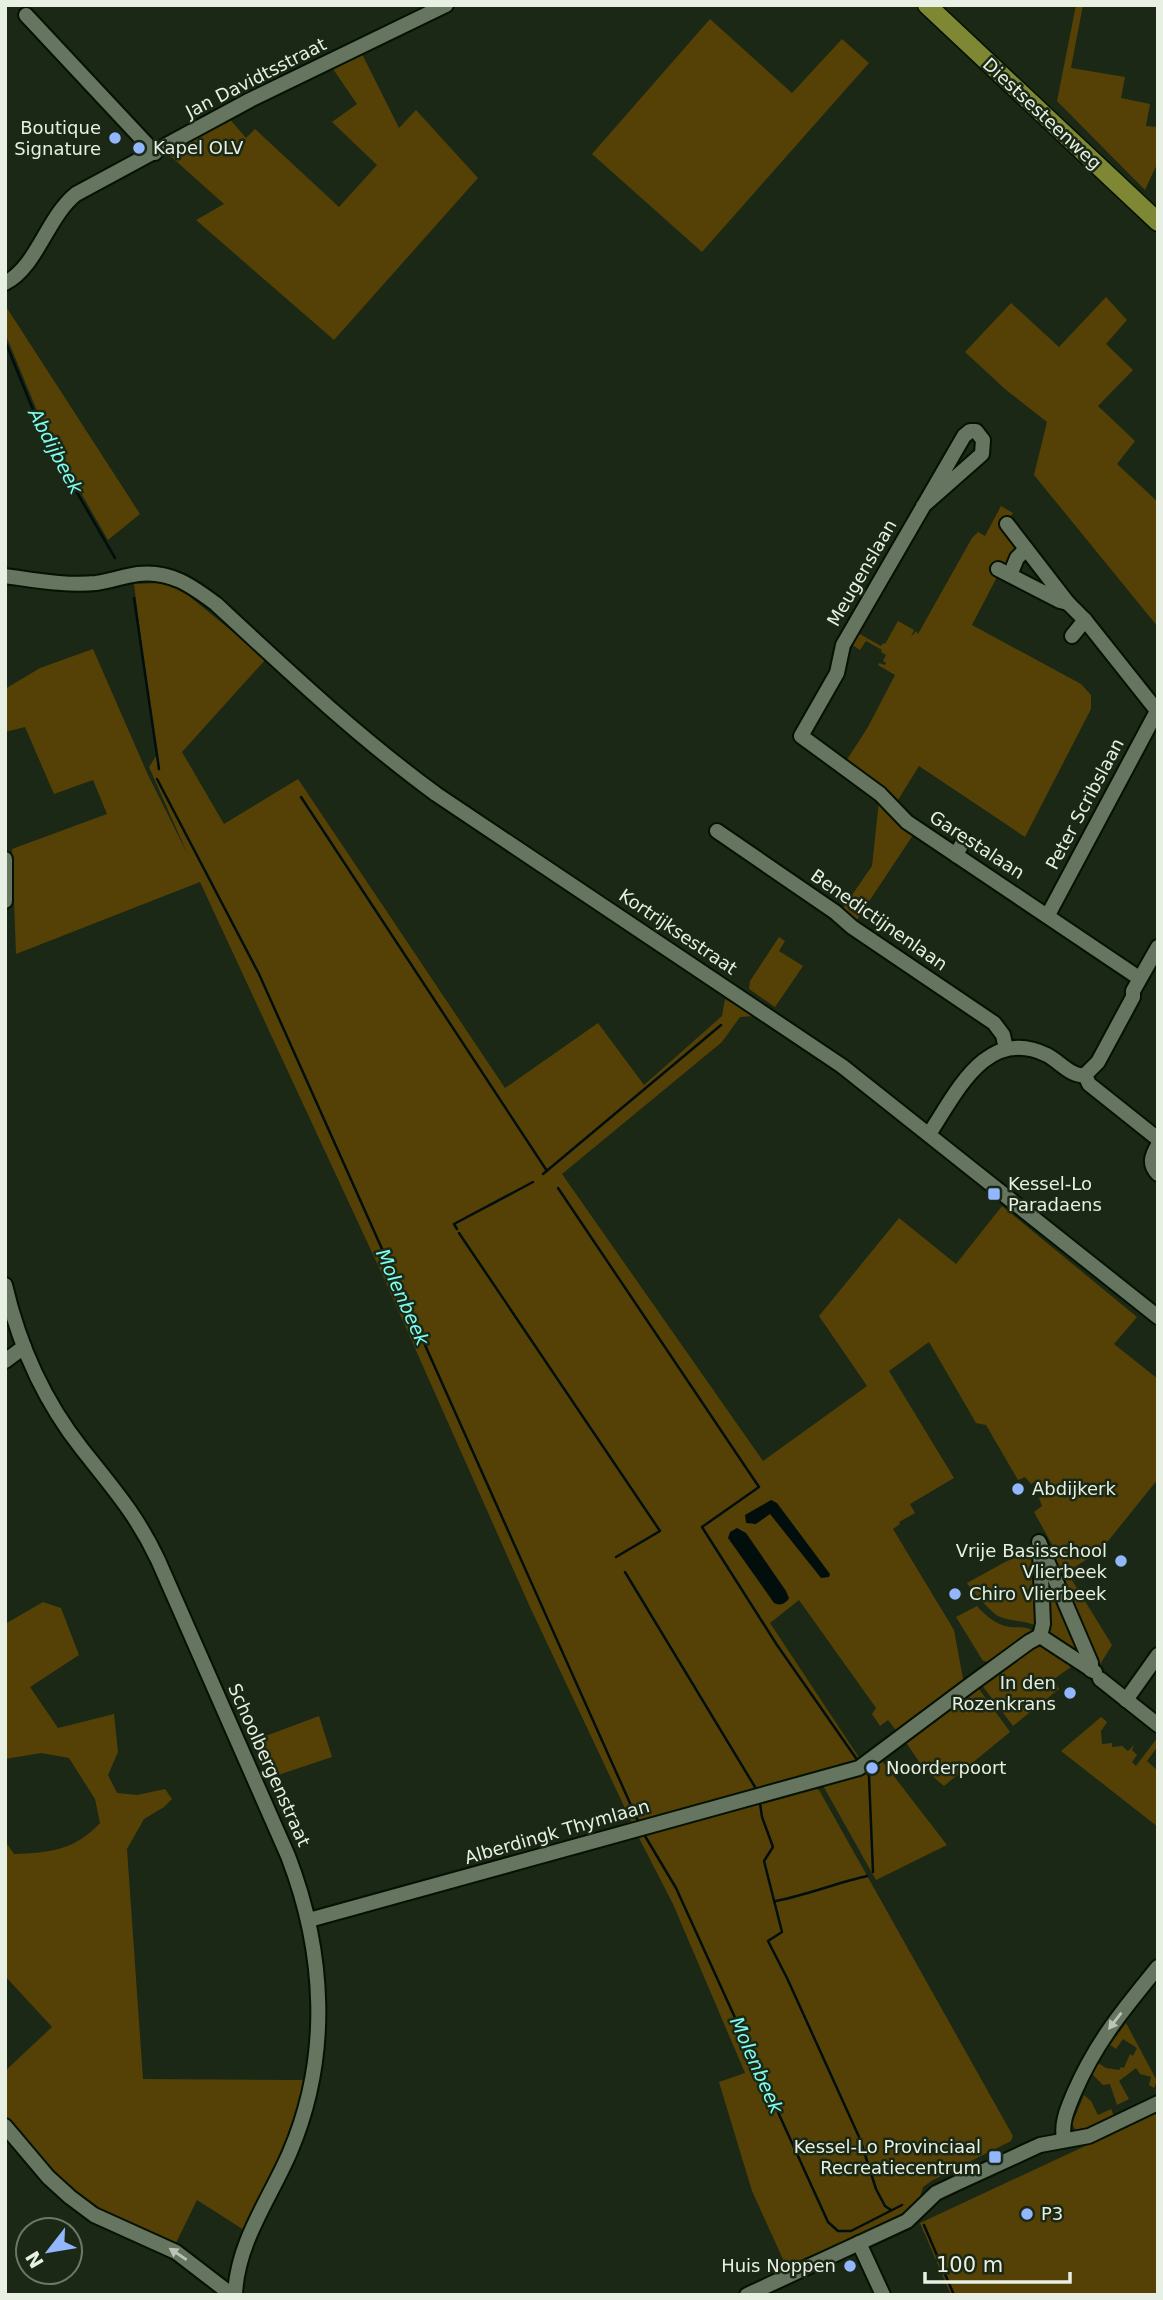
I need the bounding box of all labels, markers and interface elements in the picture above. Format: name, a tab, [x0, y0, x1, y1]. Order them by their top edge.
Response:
street label: Jan Davidtsstraat	[181, 33, 330, 123]
street label: Diestsesteenweg	[979, 53, 1106, 174]
place label: Boutique Signature	[14, 117, 101, 159]
marker: Boutique Signature	[107, 130, 123, 146]
place label: Kapel OLV	[153, 137, 244, 158]
marker: Kapel OLV	[131, 140, 147, 156]
water label: Abdijbeek	[23, 403, 88, 499]
street label: Meugenslaan	[823, 516, 901, 630]
street label: Peter Scribslaan	[1041, 735, 1128, 873]
street label: Garestalaan	[926, 806, 1029, 883]
street label: Benedictijnenlaan	[807, 865, 952, 975]
street label: Kortrijksestraat	[615, 884, 741, 979]
place label: Kessel-Lo Paradaens	[1008, 1173, 1102, 1215]
marker: Kessel-Lo Paradaens	[986, 1186, 1002, 1202]
water label: Molenbeek	[372, 1245, 434, 1350]
place label: Abdijkerk	[1032, 1478, 1116, 1499]
marker: Abdijkerk	[1010, 1481, 1026, 1497]
place label: Vrije Basisschool Vlierbeek	[956, 1540, 1108, 1582]
marker: Vrije Basisschool Vlierbeek	[1113, 1553, 1129, 1569]
place label: Chiro Vlierbeek	[969, 1583, 1107, 1604]
marker: Chiro Vlierbeek	[947, 1586, 963, 1602]
place label: In den Rozenkrans	[952, 1672, 1056, 1714]
street label: Schoolbergenstraat	[224, 1680, 315, 1850]
marker: In den Rozenkrans	[1062, 1685, 1078, 1701]
place label: Noorderpoort	[886, 1757, 1006, 1778]
marker: Noorderpoort	[864, 1760, 880, 1776]
street label: Alberdingk Thymlaan	[462, 1795, 652, 1868]
one-way arrow	[1109, 2012, 1123, 2030]
water label: Molenbeek	[726, 2013, 788, 2118]
place label: Kessel-Lo Provinciaal Recreatiecentrum	[794, 2136, 981, 2178]
marker: Kessel-Lo Provinciaal Recreatiecentrum	[987, 2149, 1003, 2165]
place label: P3	[1041, 2203, 1063, 2224]
marker: P3	[1019, 2206, 1035, 2222]
north arrow	[14, 2216, 84, 2286]
scale bar	[925, 2240, 1070, 2284]
text: N	[21, 2247, 48, 2272]
one-way arrow	[168, 2248, 188, 2261]
text: 100 m	[936, 2253, 1003, 2277]
place label: Huis Noppen	[721, 2255, 836, 2276]
marker: Huis Noppen	[842, 2258, 858, 2274]

